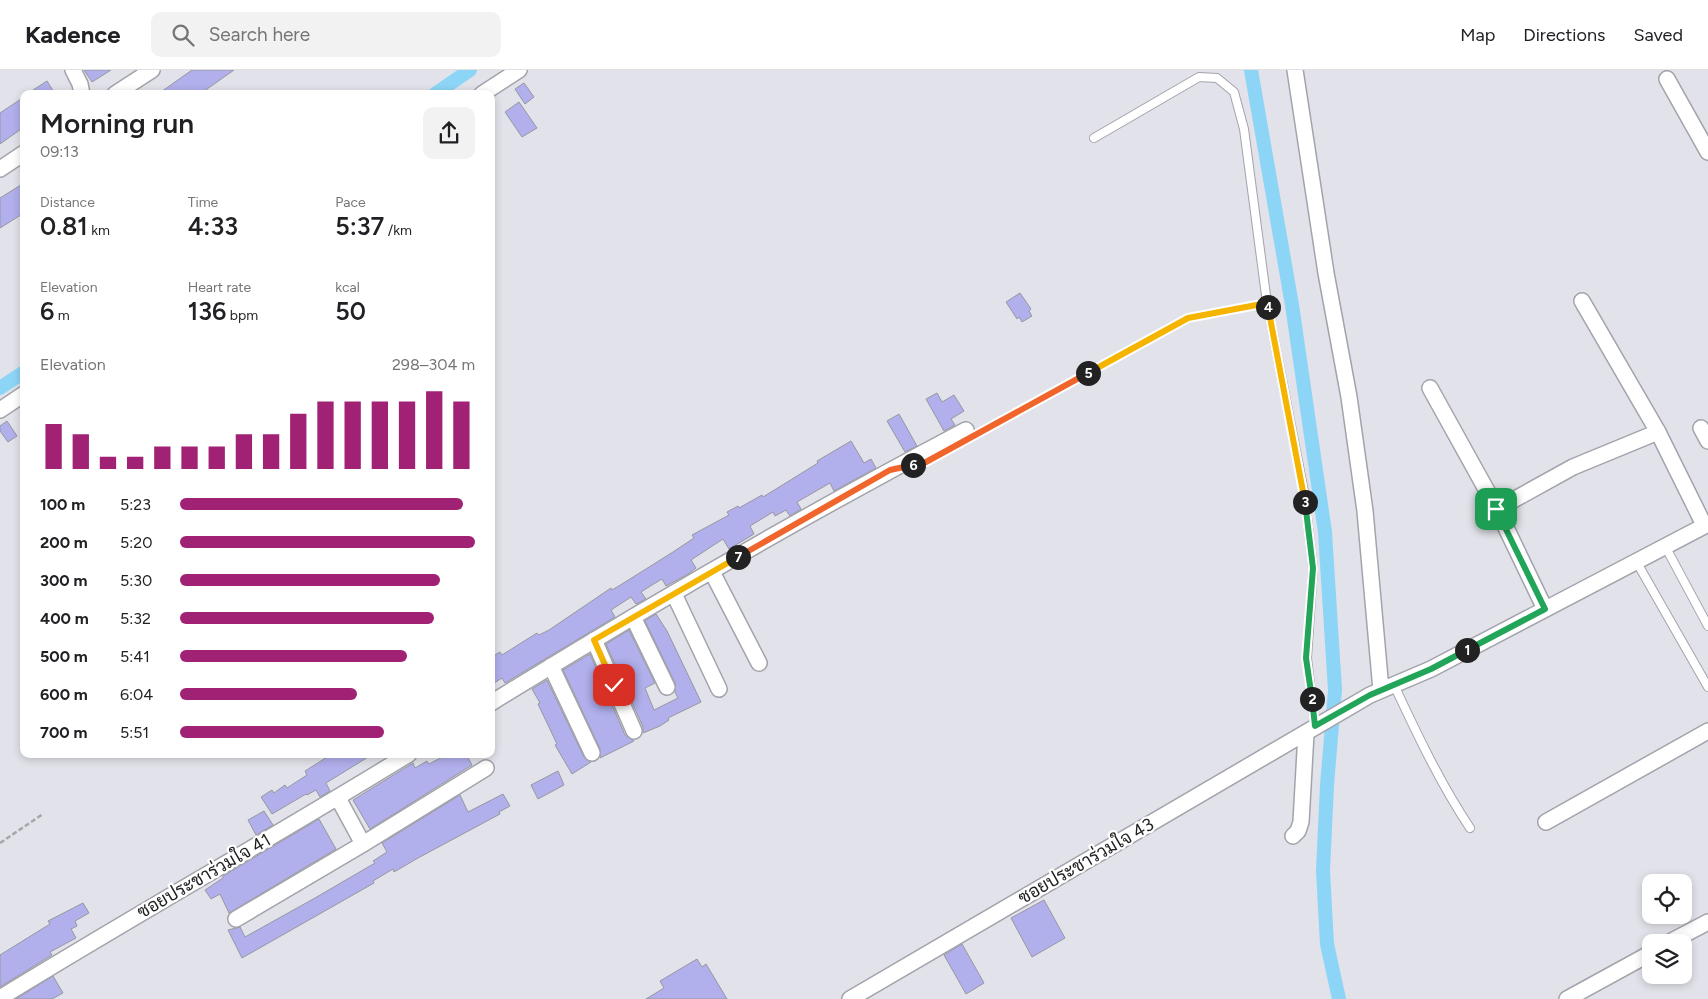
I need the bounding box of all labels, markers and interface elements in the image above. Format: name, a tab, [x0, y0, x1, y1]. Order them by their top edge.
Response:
search box	[151, 12, 501, 57]
text: Kadence	[25, 20, 121, 49]
icon: search	[169, 21, 197, 49]
text: Search here	[209, 23, 310, 46]
text: Map	[1460, 24, 1495, 46]
text: Directions	[1523, 24, 1605, 46]
text: Saved	[1633, 24, 1683, 46]
text: Morning run	[40, 106, 194, 140]
button: share	[423, 107, 475, 159]
text: 09:13	[40, 142, 79, 161]
text: Distance	[40, 194, 95, 211]
text: Time	[188, 194, 218, 211]
text: Pace	[335, 194, 366, 211]
text: 0.81	[40, 211, 88, 241]
text: 4:33	[188, 211, 238, 241]
text: 5:37	[335, 211, 384, 241]
text: km	[88, 222, 110, 239]
text: /km	[384, 222, 412, 239]
text: Elevation	[40, 279, 98, 296]
text: Heart rate	[188, 279, 251, 296]
text: kcal	[335, 279, 360, 296]
pin: 4	[1256, 294, 1280, 320]
text: 6	[40, 296, 54, 326]
text: 136	[188, 296, 226, 326]
text: 50	[335, 296, 366, 326]
text: 4	[1264, 299, 1273, 316]
text: m	[54, 307, 70, 324]
text: bpm	[226, 307, 258, 324]
text: Elevation	[40, 355, 106, 374]
text: 298–304 m	[392, 355, 475, 374]
pin: 5	[1076, 360, 1100, 386]
text: 5	[1084, 365, 1093, 382]
pin: 6	[900, 452, 926, 478]
text: 6	[909, 457, 918, 474]
pin	[1475, 488, 1517, 530]
pin: 3	[1292, 490, 1318, 514]
text: 3	[1302, 494, 1309, 511]
text: 100 m	[40, 495, 85, 514]
text: 5:23	[120, 495, 151, 514]
icon: arrive	[1482, 495, 1510, 523]
text: 200 m	[40, 533, 88, 552]
text: 5:20	[120, 533, 152, 552]
pin: 7	[726, 544, 750, 570]
text: 7	[735, 549, 742, 566]
text: 300 m	[40, 571, 87, 590]
text: 5:30	[120, 571, 152, 590]
text: 400 m	[40, 609, 89, 628]
text: 5:32	[120, 609, 151, 628]
pin: 1	[1454, 638, 1480, 662]
text: 1	[1465, 642, 1470, 659]
text: 500 m	[40, 647, 88, 666]
text: 5:41	[120, 647, 150, 666]
pin	[593, 664, 635, 706]
icon: check	[600, 671, 628, 699]
text: 600 m	[40, 685, 88, 704]
text: 6:04	[120, 685, 153, 704]
pin: 2	[1300, 686, 1324, 712]
text: 2	[1308, 691, 1317, 708]
text: 700 m	[40, 723, 87, 742]
text: 5:51	[120, 723, 149, 742]
street label: ซอยประชาร่วมใจ 43	[1013, 812, 1158, 909]
street label: ซอยประชาร่วมใจ 41	[132, 827, 275, 923]
map controls	[1642, 874, 1692, 984]
button: locate	[1642, 874, 1692, 924]
button: layers	[1642, 934, 1692, 984]

